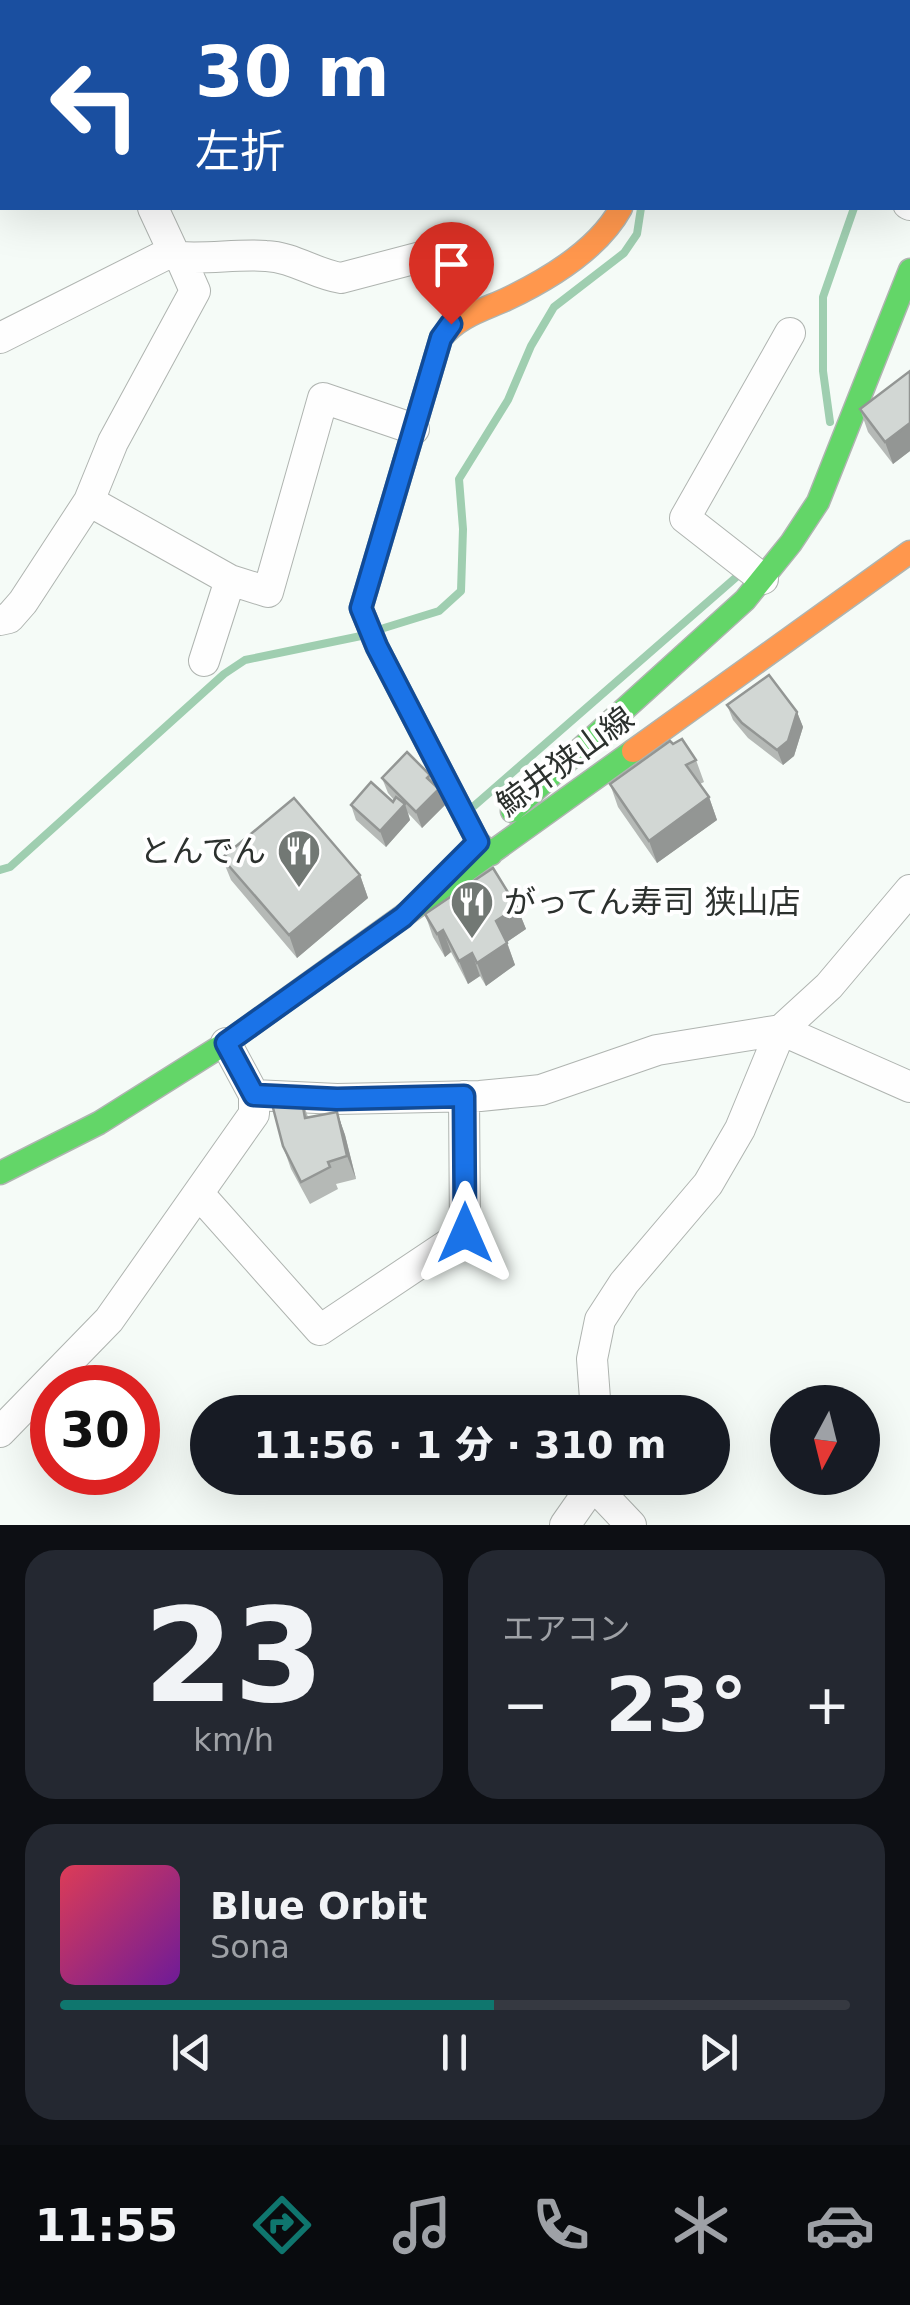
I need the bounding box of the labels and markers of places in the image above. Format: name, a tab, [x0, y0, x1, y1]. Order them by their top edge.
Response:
pin	[409, 222, 494, 325]
restaurant icon: とんでん	[276, 828, 322, 889]
place label: とんでん	[140, 832, 266, 870]
restaurant icon: がってん寿司 狭山店	[449, 879, 495, 940]
place label: がってん寿司 狭山店	[504, 883, 801, 921]

